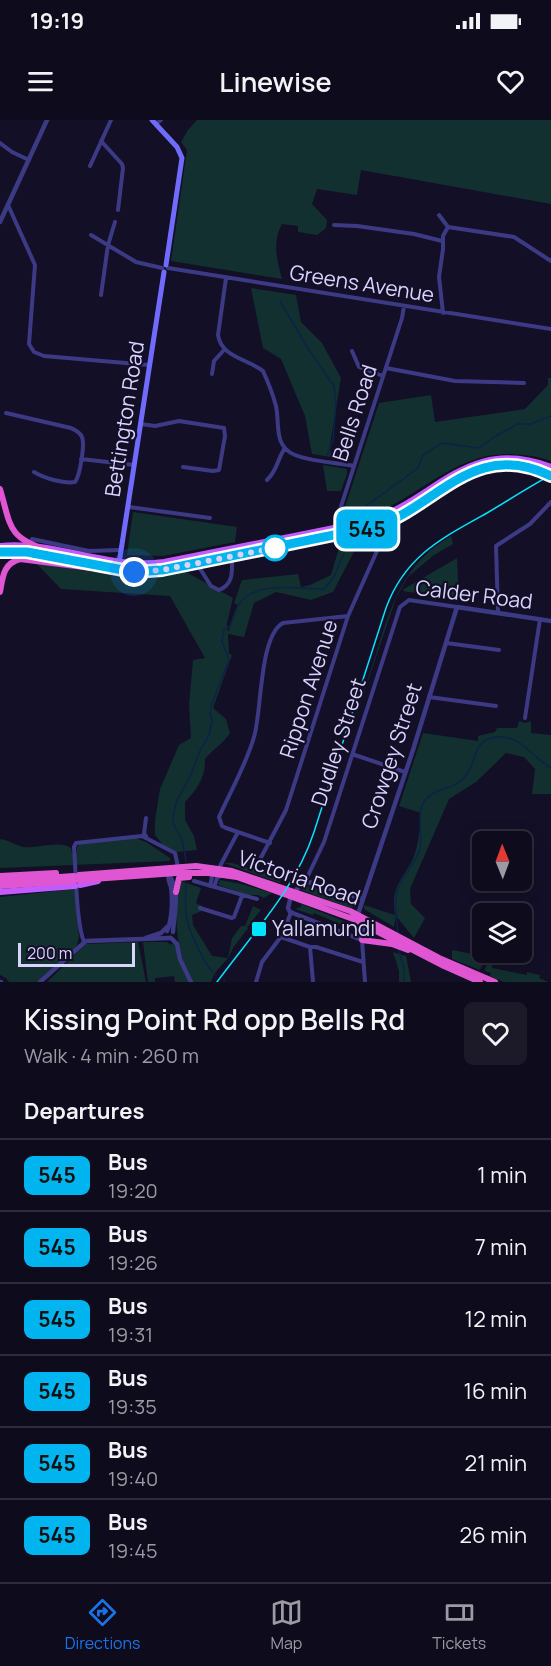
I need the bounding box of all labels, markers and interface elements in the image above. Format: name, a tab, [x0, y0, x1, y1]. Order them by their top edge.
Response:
text: 19:19	[30, 6, 84, 36]
text: Linewise	[219, 63, 332, 100]
icon: menu	[24, 65, 57, 98]
icon: heart	[494, 65, 527, 98]
street label: Greens Avenue	[288, 258, 436, 308]
street label: Bettington Road	[98, 339, 150, 499]
street label: Bells Road	[325, 361, 383, 465]
line badge: 545	[332, 510, 401, 548]
text: 545	[348, 515, 386, 543]
unlabelled marker	[262, 535, 288, 561]
your location	[119, 557, 149, 587]
street label: Calder Road	[414, 573, 534, 615]
street label: Rippon Avenue	[272, 616, 344, 761]
street label: Dudley Street	[304, 674, 372, 809]
street label: Crowgey Street	[354, 679, 428, 832]
north arrow	[472, 831, 532, 891]
map controls	[472, 831, 532, 963]
street label: Victoria Road	[235, 843, 364, 911]
button: layers	[472, 903, 532, 963]
place label: Yallamundi	[272, 914, 375, 942]
marker: Yallamundi	[250, 920, 268, 938]
scale bar	[18, 940, 135, 968]
text: 200 m	[27, 942, 72, 964]
text: Kissing Point Rd opp Bells Rd	[24, 1000, 405, 1038]
button: heart	[464, 1002, 527, 1065]
text: Walk · 4 min · 260 m	[24, 1042, 199, 1069]
text: Departures	[24, 1096, 144, 1126]
text: Bus	[108, 1147, 148, 1177]
text: 1 min	[477, 1160, 527, 1190]
text: 545	[38, 1161, 76, 1189]
text: 19:20	[108, 1177, 158, 1204]
text: Bus	[108, 1219, 148, 1249]
text: 7 min	[475, 1232, 527, 1262]
text: 545	[38, 1233, 76, 1261]
text: 19:26	[108, 1249, 158, 1276]
text: Bus	[108, 1291, 148, 1321]
text: 12 min	[465, 1304, 527, 1334]
text: 545	[38, 1305, 76, 1333]
text: 19:31	[108, 1321, 153, 1348]
text: Bus	[108, 1363, 148, 1393]
text: 16 min	[464, 1376, 527, 1406]
text: 545	[38, 1377, 76, 1405]
text: 19:35	[108, 1393, 157, 1420]
text: Bus	[108, 1435, 148, 1465]
text: 21 min	[465, 1448, 527, 1478]
text: 545	[38, 1449, 76, 1477]
text: 19:40	[108, 1465, 158, 1492]
text: Bus	[108, 1507, 148, 1537]
text: 26 min	[460, 1520, 527, 1550]
text: 545	[38, 1521, 76, 1549]
text: 19:45	[108, 1537, 158, 1564]
tab: Directions	[65, 1596, 140, 1654]
tab: Map	[270, 1596, 303, 1654]
tab: Tickets	[432, 1596, 486, 1654]

